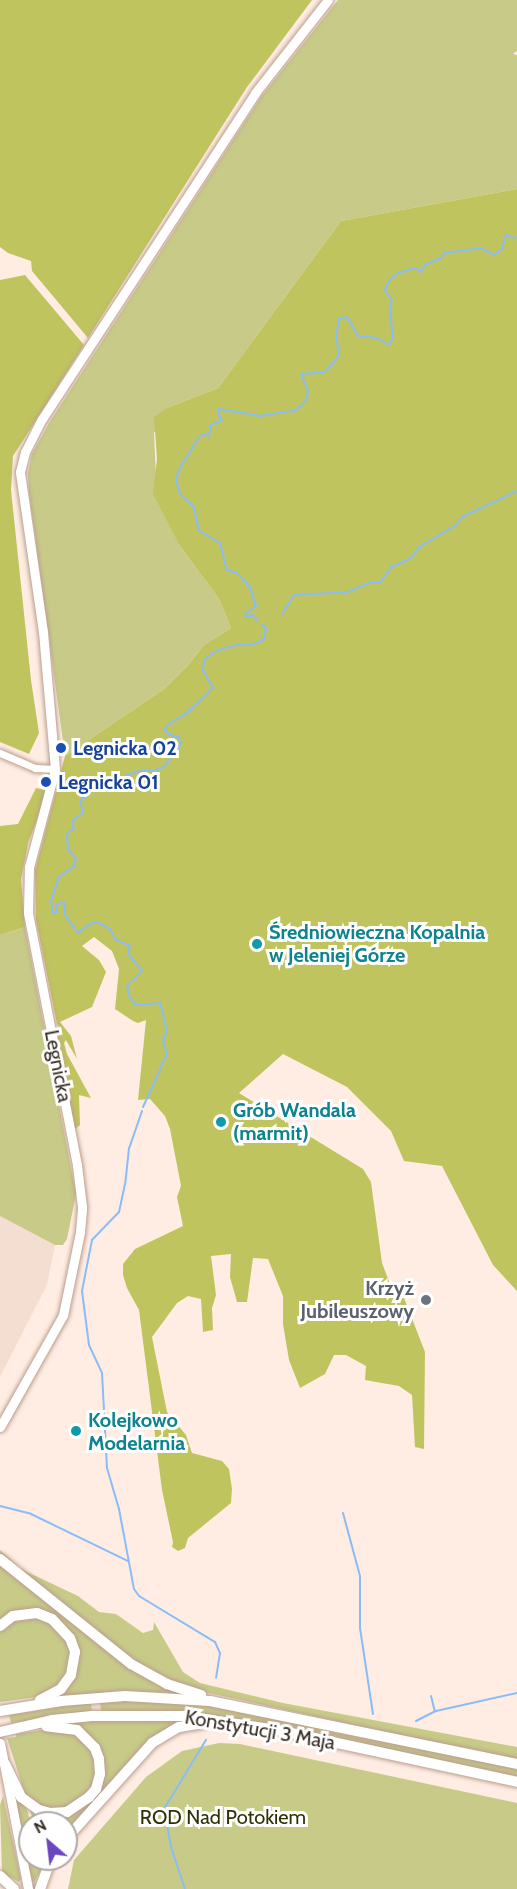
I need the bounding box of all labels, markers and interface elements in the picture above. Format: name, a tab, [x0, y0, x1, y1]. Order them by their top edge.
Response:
place label: Legnicka 02	[73, 736, 177, 760]
marker: Legnicka 02	[54, 741, 68, 755]
place label: Legnicka 01	[58, 770, 159, 794]
marker: Legnicka 01	[39, 775, 53, 789]
place label: Średniowieczna Kopalnia w Jeleniej Górze	[269, 921, 485, 968]
marker: Średniowieczna Kopalnia w Jeleniej Górze	[250, 937, 264, 951]
street label: Legnicka	[39, 1028, 77, 1104]
place label: Grób Wandala (marmit)	[233, 1098, 356, 1145]
marker: Grób Wandala (marmit)	[214, 1115, 228, 1129]
place label: Krzyż Jubileuszowy	[301, 1276, 414, 1323]
marker: Krzyż Jubileuszowy	[419, 1293, 433, 1307]
place label: Kolejkowo Modelarnia	[88, 1408, 185, 1455]
marker: Kolejkowo Modelarnia	[69, 1424, 83, 1438]
street label: Konstytucji 3 Maja	[183, 1705, 337, 1755]
park label: ROD Nad Potokiem	[140, 1805, 306, 1829]
north arrow	[18, 1811, 78, 1871]
text: N	[31, 1815, 50, 1837]

